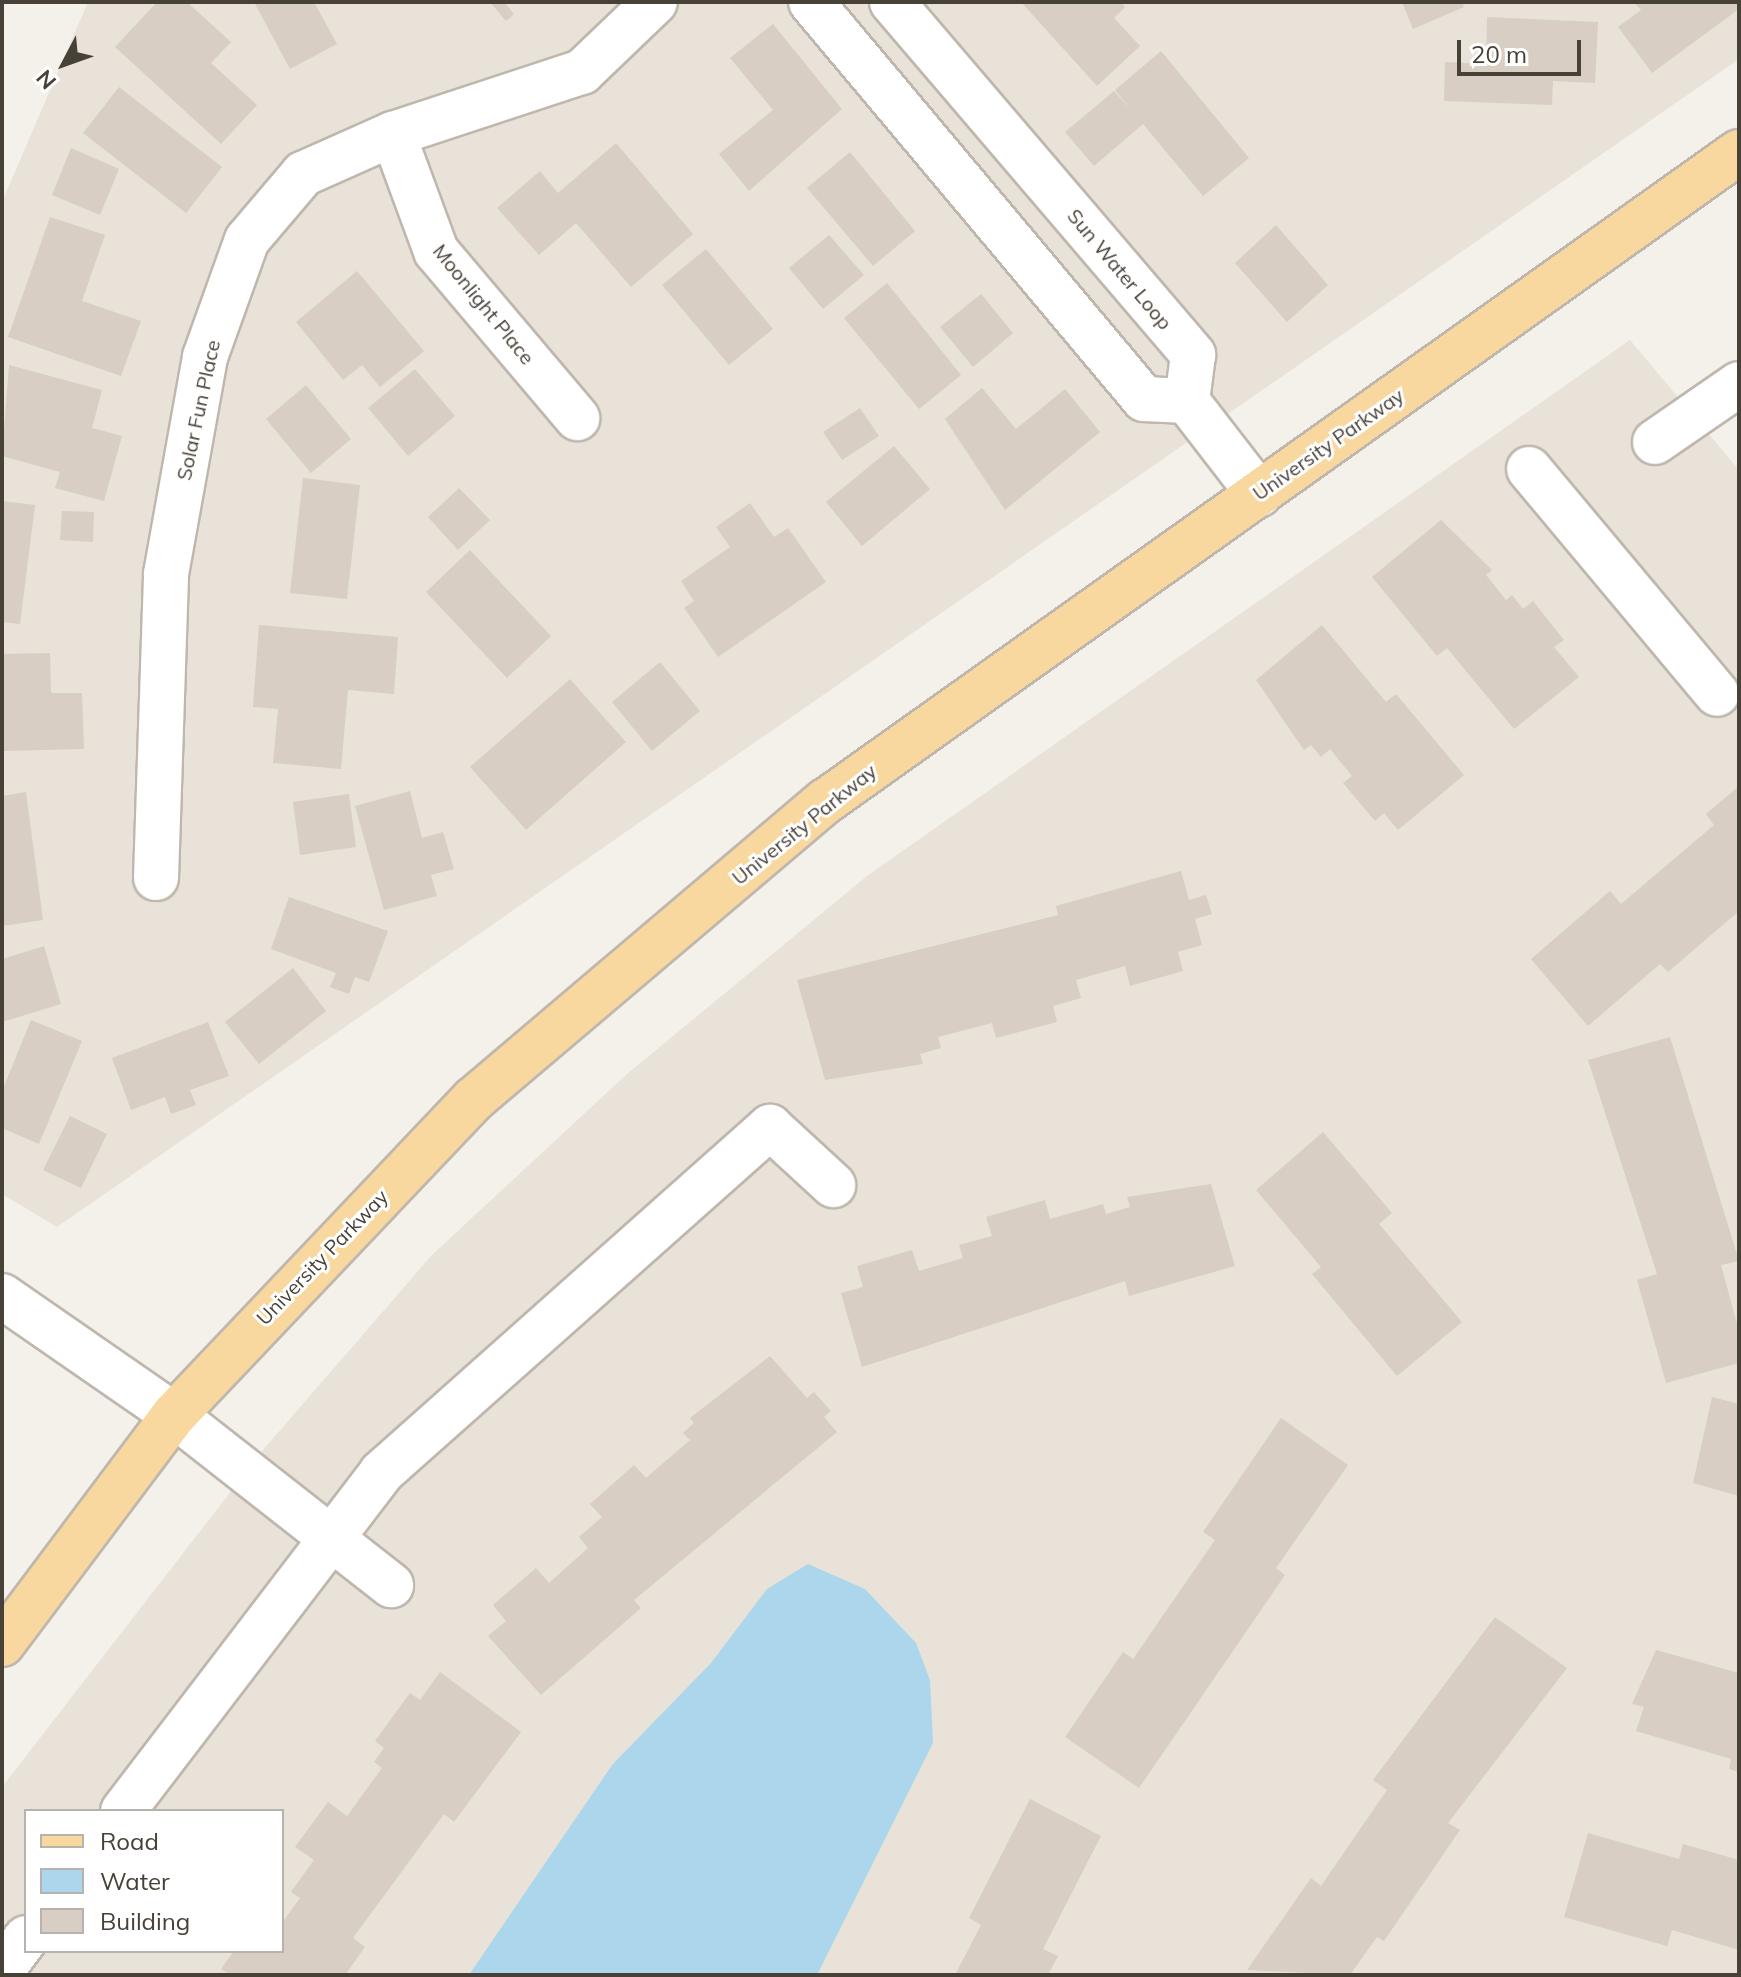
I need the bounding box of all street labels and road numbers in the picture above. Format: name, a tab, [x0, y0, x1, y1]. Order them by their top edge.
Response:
street label: Sun Water Loop	[1063, 204, 1177, 334]
street label: Moonlight Place	[428, 239, 540, 369]
street label: Solar Fun Place	[171, 338, 225, 482]
street label: University Parkway	[1248, 383, 1408, 505]
street label: University Parkway	[727, 758, 881, 890]
street label: University Parkway	[251, 1184, 393, 1330]

